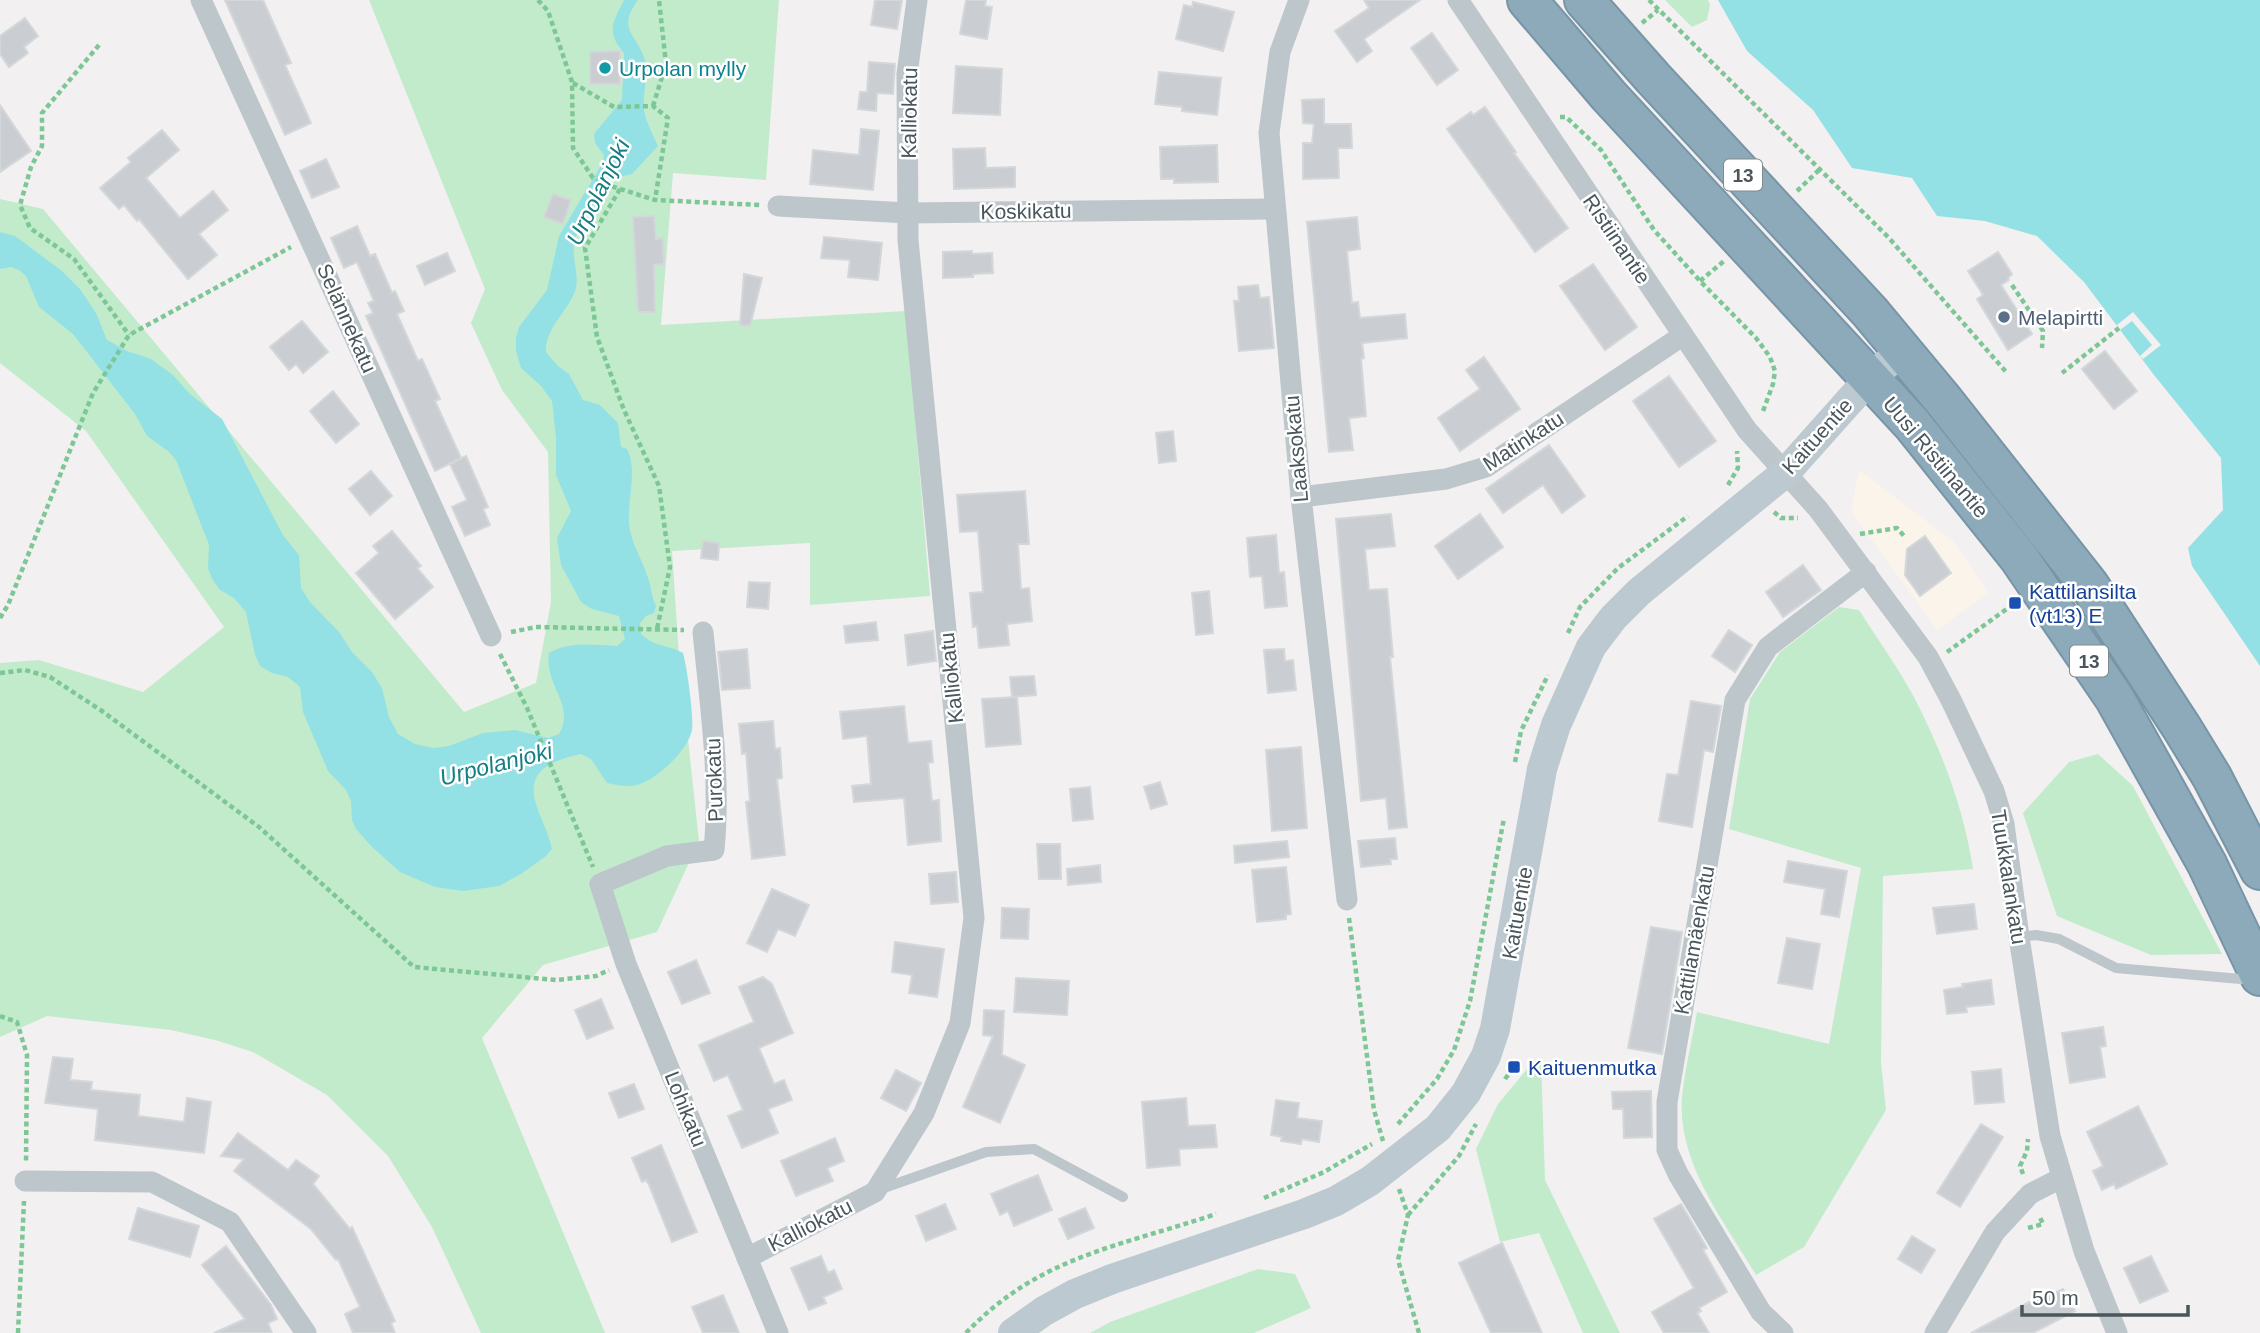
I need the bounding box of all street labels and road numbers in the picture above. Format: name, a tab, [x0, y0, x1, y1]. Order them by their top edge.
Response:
street label: Kalliokatu	[897, 67, 921, 159]
road number: 13	[1724, 160, 1762, 190]
street label: Ristiinantie	[1579, 190, 1655, 288]
street label: Koskikatu	[980, 199, 1072, 223]
street label: Selännekatu	[313, 260, 381, 376]
street label: Uusi Ristiinantie	[1879, 392, 1993, 522]
street label: Laaksokatu	[1280, 394, 1312, 504]
street label: Kaituentie	[1777, 394, 1857, 478]
street label: Matinkatu	[1479, 407, 1567, 475]
street label: Kalliokatu	[935, 632, 967, 724]
road number: 13	[2070, 646, 2108, 676]
street label: Purokatu	[701, 738, 727, 822]
street label: Tuukkalankatu	[1987, 808, 2031, 946]
street label: Kattilamäenkatu	[1670, 864, 1718, 1016]
street label: Kaituentie	[1498, 865, 1536, 961]
street label: Lohikatu	[660, 1068, 712, 1150]
street label: Kalliokatu	[764, 1194, 856, 1256]

